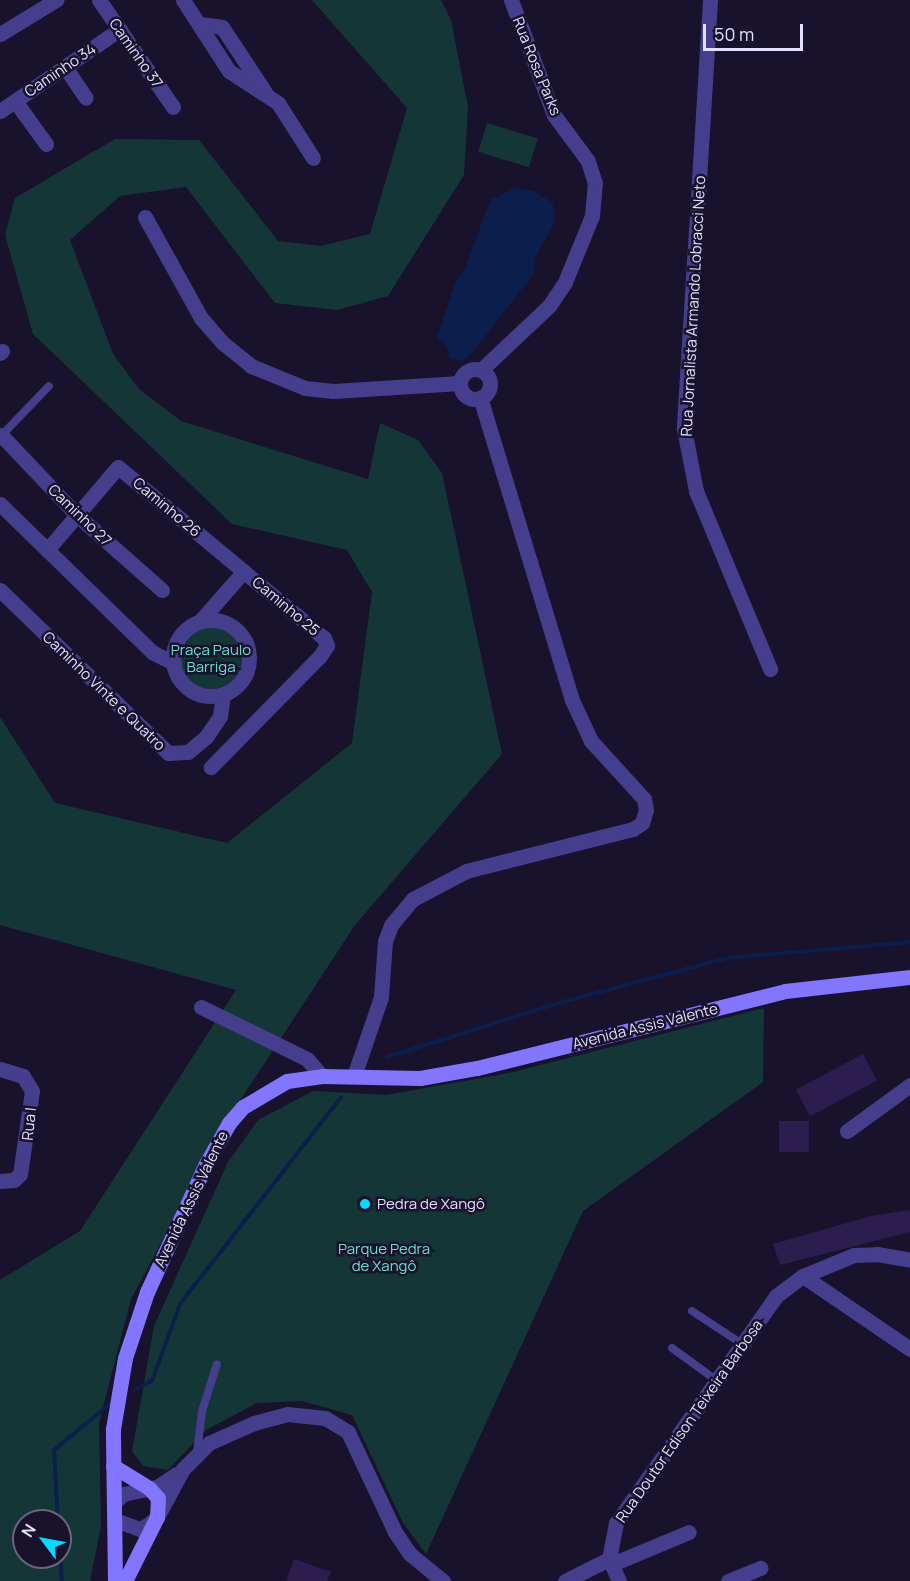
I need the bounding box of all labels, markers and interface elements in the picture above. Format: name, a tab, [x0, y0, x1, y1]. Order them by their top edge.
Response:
scale bar	[706, 12, 806, 50]
street label: Rua Rosa Parks	[509, 14, 565, 118]
street label: Caminho 37	[105, 15, 167, 91]
text: 50 m	[714, 22, 754, 46]
street label: Caminho 34	[21, 40, 99, 100]
street label: Rua Jornalista Armando Lobracci Neto	[677, 175, 709, 437]
street label: Caminho 26	[129, 473, 205, 541]
street label: Caminho 27	[45, 480, 115, 550]
street label: Caminho 25	[249, 573, 323, 639]
street label: Caminho Vinte e Quatro	[39, 628, 169, 754]
park label: Praça Paulo Barriga	[171, 640, 251, 675]
street label: Avenida Assis Valente	[570, 999, 720, 1053]
street label: Rua I	[18, 1107, 40, 1141]
street label: Avenida Assis Valente	[150, 1128, 232, 1270]
place label: Pedra de Xangô	[377, 1195, 485, 1213]
marker: Pedra de Xangô	[358, 1197, 372, 1211]
park label: Parque Pedra de Xangô	[338, 1239, 430, 1274]
street label: Rua Doutor Edison Teixeira Barbosa	[612, 1316, 766, 1526]
north arrow	[12, 1509, 72, 1569]
text: N	[16, 1520, 41, 1541]

